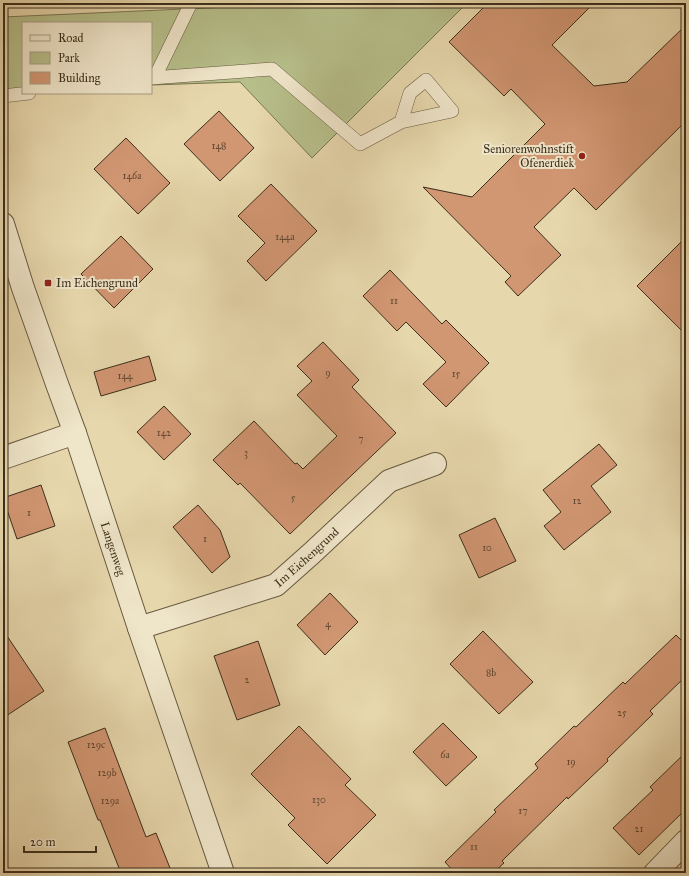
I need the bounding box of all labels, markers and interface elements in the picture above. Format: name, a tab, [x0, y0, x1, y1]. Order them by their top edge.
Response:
legend	[22, 22, 152, 94]
text: Road	[58, 31, 84, 45]
text: Park	[58, 51, 80, 65]
text: Building	[58, 71, 101, 86]
house number: 148	[212, 140, 226, 152]
place label: Seniorenwohnstift Ofenerdiek	[483, 142, 575, 170]
marker: Seniorenwohnstift Ofenerdiek	[577, 151, 587, 161]
house number: 146a	[123, 170, 142, 182]
house number: 144a	[275, 231, 295, 243]
place label: Im Eichengrund	[56, 276, 138, 291]
marker: Im Eichengrund	[43, 278, 53, 288]
house number: 11	[390, 295, 398, 307]
house number: 9	[325, 367, 331, 379]
house number: 15	[452, 368, 461, 380]
house number: 144	[117, 370, 133, 382]
house number: 142	[157, 427, 171, 439]
house number: 7	[358, 433, 364, 445]
house number: 3	[244, 447, 248, 459]
house number: 5	[291, 492, 296, 504]
house number: 12	[573, 495, 582, 507]
house number: 1	[27, 507, 31, 519]
street label: Langenweg	[98, 520, 128, 578]
street label: Im Eichengrund	[272, 524, 342, 590]
house number: 1	[203, 533, 207, 545]
house number: 10	[482, 542, 492, 554]
house number: 4	[325, 618, 331, 630]
house number: 8b	[486, 667, 496, 679]
house number: 2	[245, 674, 250, 686]
house number: 25	[617, 707, 627, 719]
house number: 129c	[87, 739, 105, 751]
house number: 6a	[440, 749, 450, 761]
house number: 19	[566, 756, 576, 768]
house number: 129b	[97, 767, 117, 779]
house number: 130	[312, 794, 326, 806]
house number: 129a	[101, 795, 120, 807]
house number: 17	[518, 805, 528, 817]
house number: 21	[635, 823, 643, 835]
scale bar	[24, 828, 96, 854]
text: 20 m	[30, 835, 56, 849]
house number: 11	[470, 841, 478, 853]

